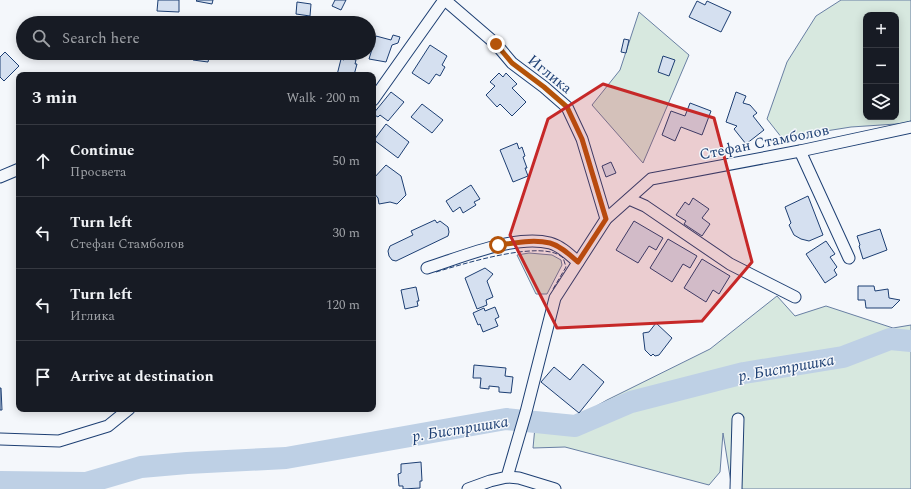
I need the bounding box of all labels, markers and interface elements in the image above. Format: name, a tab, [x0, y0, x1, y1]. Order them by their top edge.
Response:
map controls	[863, 12, 899, 120]
button: +	[863, 12, 899, 48]
search box	[16, 16, 376, 60]
icon: search	[30, 27, 52, 49]
text: Search here	[62, 27, 140, 50]
route end	[487, 35, 505, 53]
button: −	[863, 48, 899, 84]
street label: Иглика	[522, 49, 578, 100]
button: layers	[863, 84, 899, 120]
text: 3 min	[32, 85, 77, 111]
text: Walk · 200 m	[286, 88, 360, 108]
street label: Стефан Стамболов	[697, 119, 831, 166]
text: Continue	[70, 139, 135, 162]
icon: ahead	[32, 150, 54, 172]
text: 50 m	[333, 151, 360, 171]
text: Просвета	[70, 162, 126, 182]
text: Turn left	[70, 211, 132, 234]
icon: left	[32, 222, 54, 244]
text: 30 m	[333, 223, 360, 243]
text: Стефан Стамболов	[70, 234, 184, 254]
route start	[489, 236, 507, 254]
text: Turn left	[70, 283, 132, 306]
icon: left	[32, 294, 54, 316]
text: 120 m	[326, 295, 360, 315]
text: Иглика	[70, 306, 115, 326]
water label: р. Бистришка	[735, 348, 836, 388]
text: Arrive at destination	[70, 365, 214, 388]
icon: arrive	[32, 366, 54, 388]
water label: р. Бистришка	[409, 410, 510, 449]

